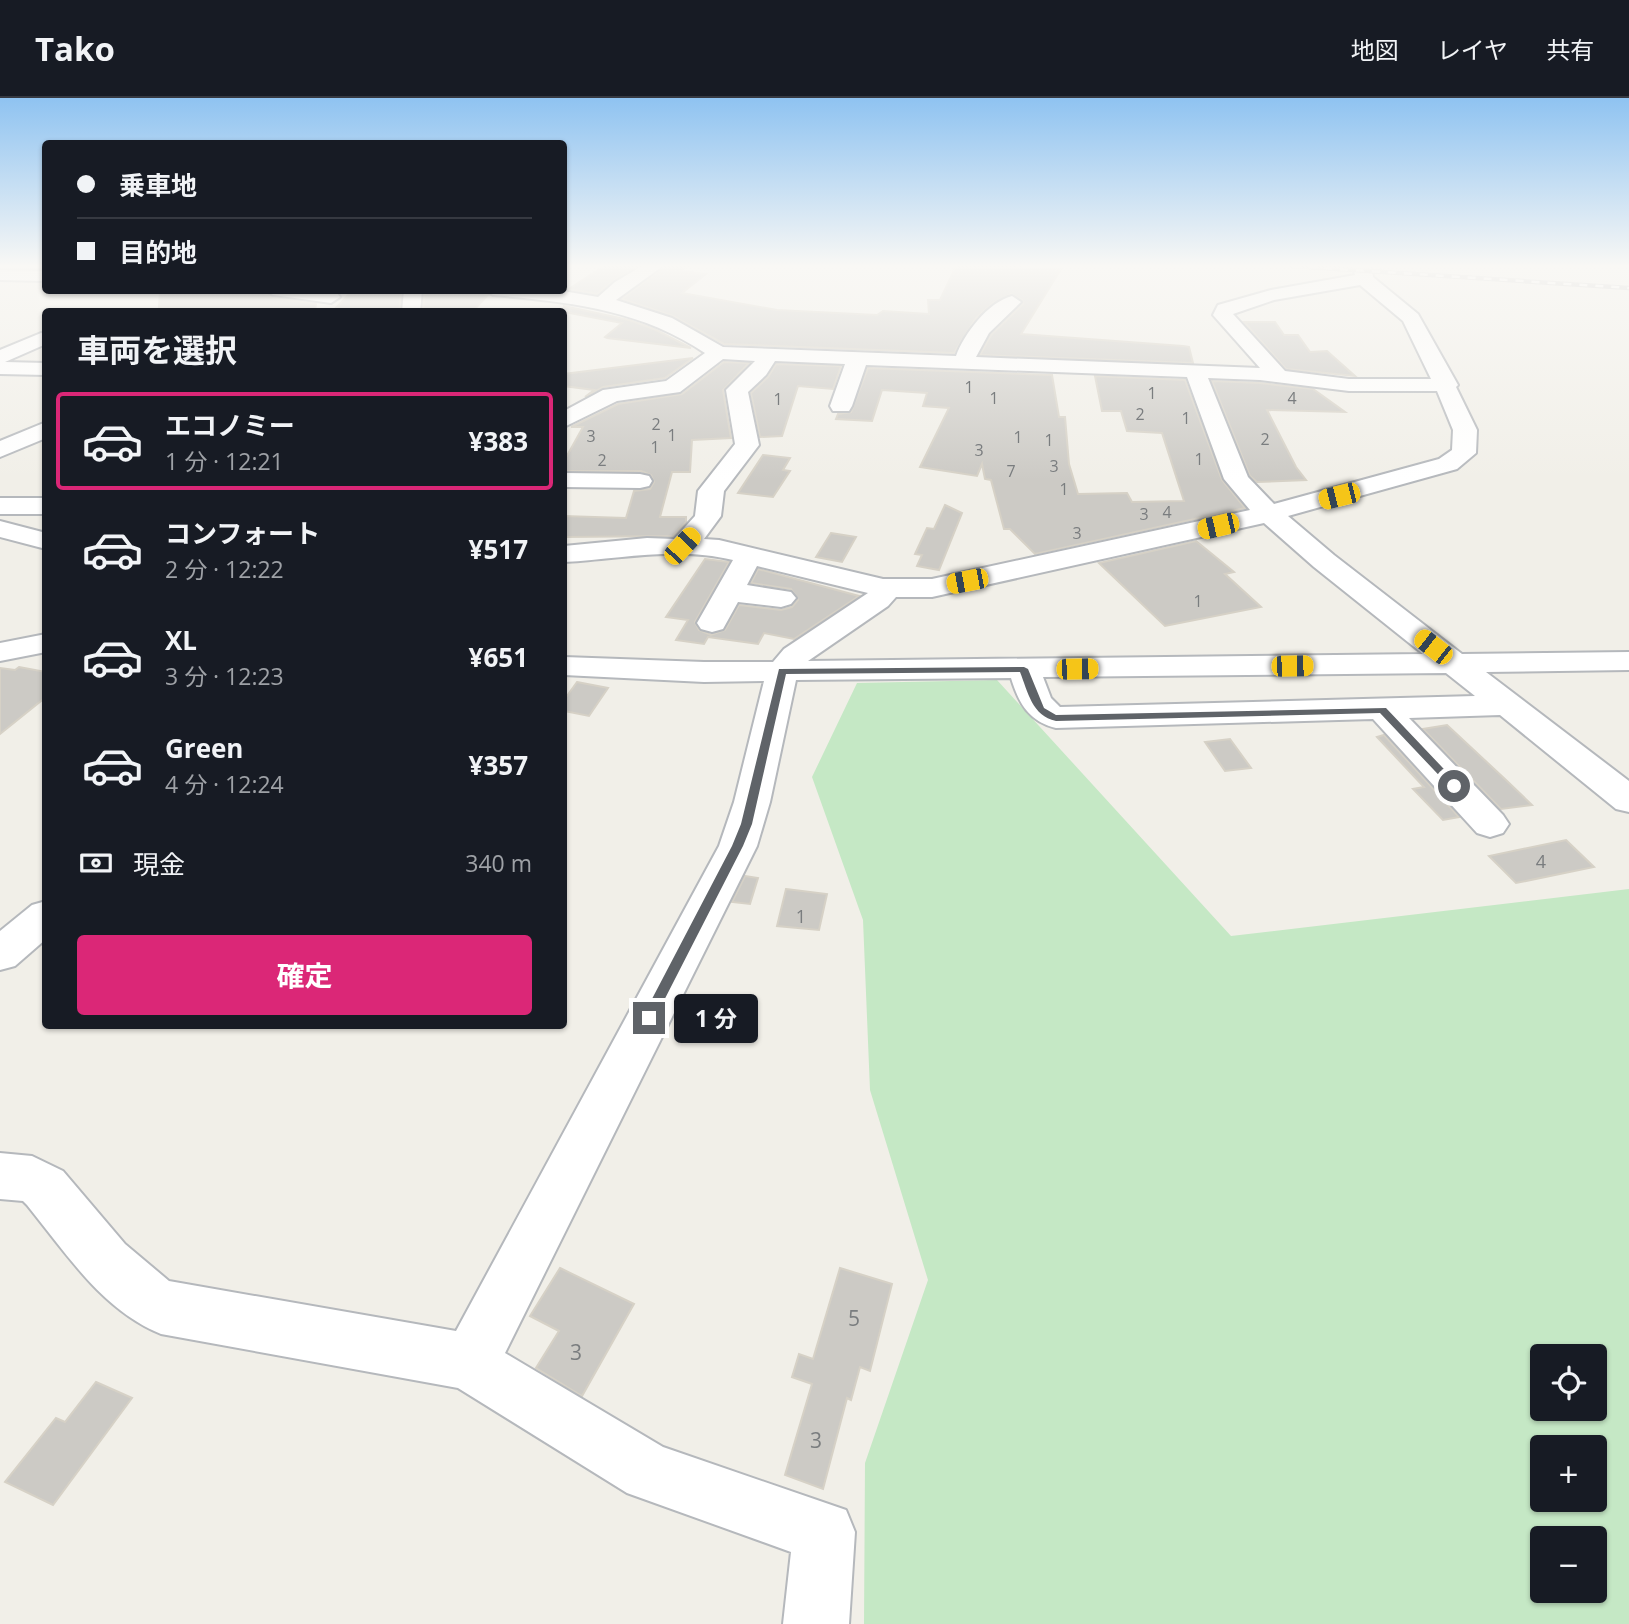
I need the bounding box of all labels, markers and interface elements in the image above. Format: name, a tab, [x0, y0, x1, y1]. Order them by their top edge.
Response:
text: Tako	[35, 26, 115, 71]
text: 地図	[1351, 33, 1399, 66]
text: レイヤ	[1437, 33, 1508, 66]
text: 共有	[1546, 33, 1594, 66]
text: 乗車地	[119, 167, 197, 203]
text: 目的地	[119, 234, 197, 270]
text: 車両を選択	[77, 328, 237, 371]
house number: 1	[964, 376, 974, 398]
house number: 1	[1147, 382, 1157, 404]
house number: 1	[989, 387, 999, 409]
house number: 4	[1287, 387, 1297, 409]
house number: 1	[773, 388, 783, 410]
house number: 2	[1135, 403, 1145, 425]
text: エコノミー	[165, 407, 295, 443]
house number: 1	[1181, 407, 1191, 429]
icon: car	[81, 410, 144, 473]
house number: 2	[651, 413, 661, 435]
text: ¥383	[469, 423, 528, 459]
house number: 1	[667, 424, 677, 446]
house number: 3	[586, 425, 596, 447]
house number: 1	[1013, 426, 1023, 448]
house number: 2	[1260, 428, 1270, 450]
house number: 1	[1044, 429, 1054, 451]
house number: 1	[650, 436, 660, 458]
house number: 3	[974, 439, 984, 461]
text: 1 分 · 12:21	[165, 445, 284, 477]
house number: 1	[1194, 448, 1204, 470]
house number: 2	[597, 449, 607, 471]
house number: 3	[1049, 455, 1059, 477]
house number: 7	[1006, 460, 1016, 482]
house number: 1	[1059, 478, 1069, 500]
car	[1317, 481, 1362, 511]
house number: 4	[1162, 501, 1172, 523]
house number: 3	[1139, 503, 1149, 525]
car	[1196, 511, 1241, 541]
text: コンフォート	[165, 515, 320, 551]
icon: car	[81, 518, 144, 581]
house number: 3	[1072, 522, 1082, 544]
car	[660, 523, 705, 569]
text: ¥517	[469, 531, 528, 567]
text: 2 分 · 12:22	[165, 553, 284, 585]
car	[945, 567, 990, 595]
house number: 1	[1193, 590, 1203, 612]
text: XL	[165, 622, 197, 658]
icon: car	[81, 626, 144, 689]
car	[1410, 626, 1457, 668]
text: ¥651	[469, 639, 528, 675]
car	[1271, 655, 1314, 677]
car	[1056, 658, 1099, 680]
text: 3 分 · 12:23	[165, 660, 284, 692]
text: Green	[165, 730, 243, 766]
icon: car	[81, 734, 144, 797]
text: ¥357	[469, 747, 528, 783]
text: 4 分 · 12:24	[165, 768, 284, 800]
route start	[1438, 770, 1470, 802]
icon: cash	[77, 844, 115, 882]
text: 現金	[133, 846, 185, 882]
text: 340 m	[465, 847, 532, 879]
house number: 4	[1536, 849, 1546, 873]
house number: 1	[796, 904, 806, 928]
button: 確定	[77, 935, 532, 1015]
callout: 1 分	[674, 993, 758, 1042]
route end	[633, 1002, 665, 1034]
text: 1 分	[695, 1002, 737, 1034]
house number: 5	[848, 1304, 860, 1332]
house number: 3	[570, 1338, 582, 1366]
map controls	[1530, 1344, 1607, 1603]
button: locate	[1530, 1344, 1607, 1421]
house number: 3	[810, 1426, 822, 1454]
button: +	[1530, 1435, 1607, 1512]
button: −	[1530, 1526, 1607, 1603]

